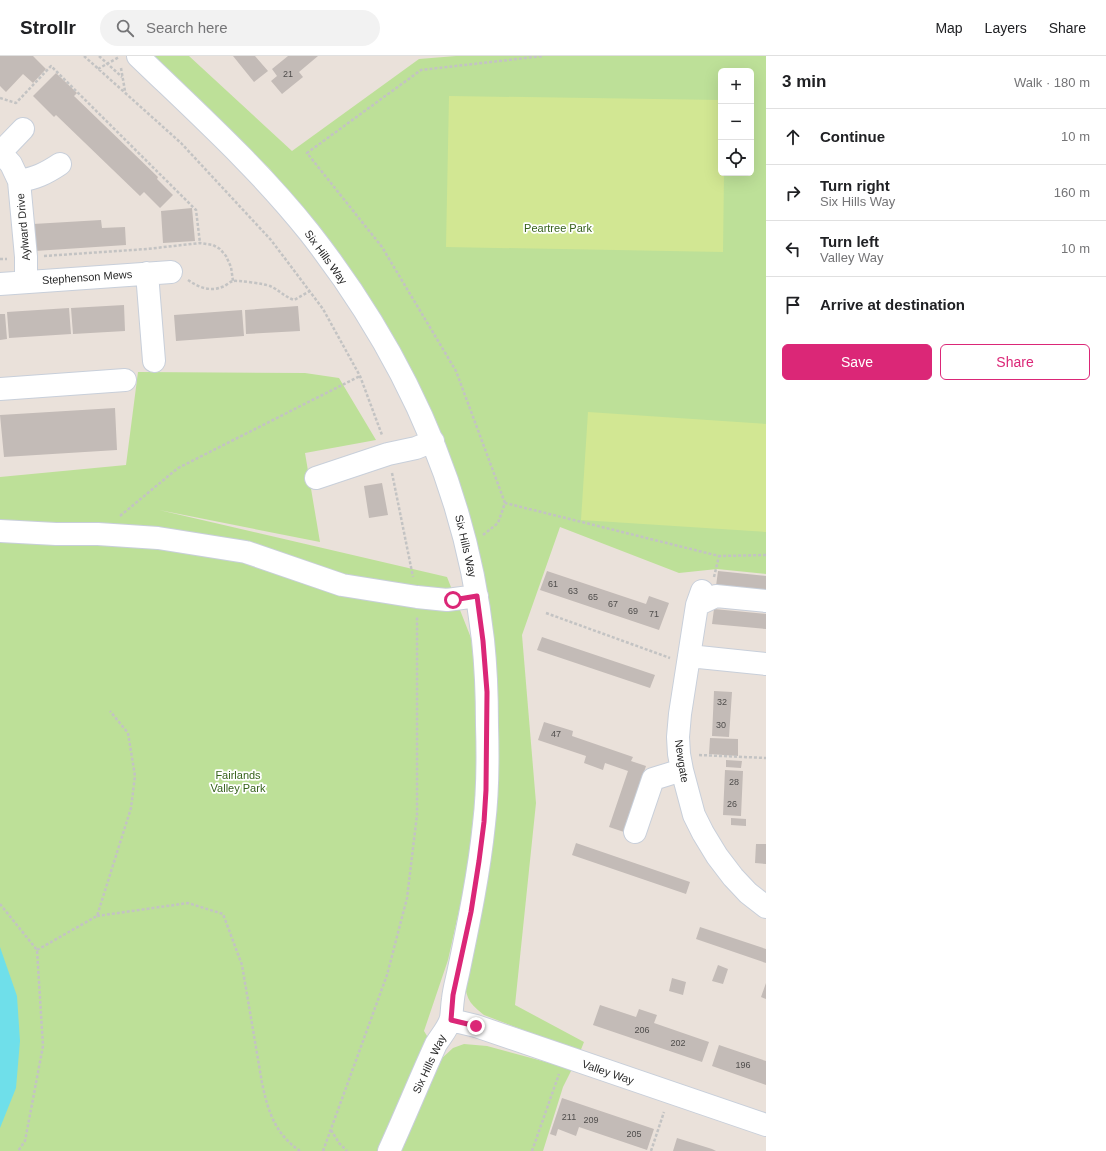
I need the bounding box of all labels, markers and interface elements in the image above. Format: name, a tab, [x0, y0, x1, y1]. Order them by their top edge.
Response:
search box	[100, 10, 380, 46]
text: Strollr	[20, 17, 76, 38]
icon: search	[114, 17, 136, 39]
text: Search here	[146, 19, 228, 36]
text: Map	[935, 20, 963, 36]
text: Layers	[985, 20, 1027, 36]
text: Share	[1049, 20, 1086, 36]
map controls	[718, 68, 754, 176]
button: +	[718, 68, 754, 104]
house number: 21	[283, 69, 293, 79]
text: 3 min	[782, 72, 826, 91]
text: Walk · 180 m	[1014, 75, 1090, 90]
button: −	[718, 104, 754, 140]
icon: ahead	[782, 126, 804, 148]
text: Continue	[820, 128, 885, 145]
text: 10 m	[1061, 129, 1090, 144]
button: locate	[718, 140, 754, 176]
text: Turn right	[820, 177, 890, 194]
icon: right	[782, 182, 804, 204]
text: 160 m	[1054, 185, 1090, 200]
street label: Aylward Drive	[14, 193, 32, 261]
text: Six Hills Way	[820, 194, 895, 209]
park label: Peartree Park	[524, 222, 592, 234]
street label: Six Hills Way	[302, 228, 350, 287]
text: Turn left	[820, 233, 879, 250]
icon: left	[782, 238, 804, 260]
text: 10 m	[1061, 241, 1090, 256]
text: Valley Way	[820, 250, 884, 265]
street label: Stephenson Mews	[41, 268, 133, 286]
icon: arrive	[782, 294, 804, 316]
text: Arrive at destination	[820, 296, 965, 313]
button: Save	[782, 344, 932, 380]
button: Share	[940, 344, 1090, 380]
street label: Six Hills Way	[453, 514, 479, 579]
house number: 61	[548, 579, 558, 589]
house number: 63	[568, 586, 578, 596]
route start	[444, 591, 462, 609]
house number: 65	[588, 592, 598, 602]
house number: 67	[608, 599, 618, 609]
house number: 69	[628, 606, 638, 616]
house number: 71	[649, 609, 659, 619]
house number: 32	[717, 697, 727, 707]
house number: 30	[716, 720, 726, 730]
house number: 47	[551, 729, 561, 739]
street label: Newgate	[673, 739, 691, 783]
park label: Fairlands Valley Park	[211, 769, 266, 794]
house number: 28	[729, 777, 739, 787]
house number: 26	[727, 799, 737, 809]
route end	[467, 1017, 485, 1035]
house number: 206	[634, 1025, 650, 1035]
street label: Six Hills Way	[410, 1032, 448, 1095]
house number: 202	[670, 1038, 686, 1048]
street label: Valley Way	[581, 1058, 636, 1087]
house number: 196	[735, 1060, 751, 1070]
house number: 211	[562, 1112, 576, 1122]
house number: 209	[583, 1115, 599, 1125]
house number: 205	[626, 1129, 642, 1139]

